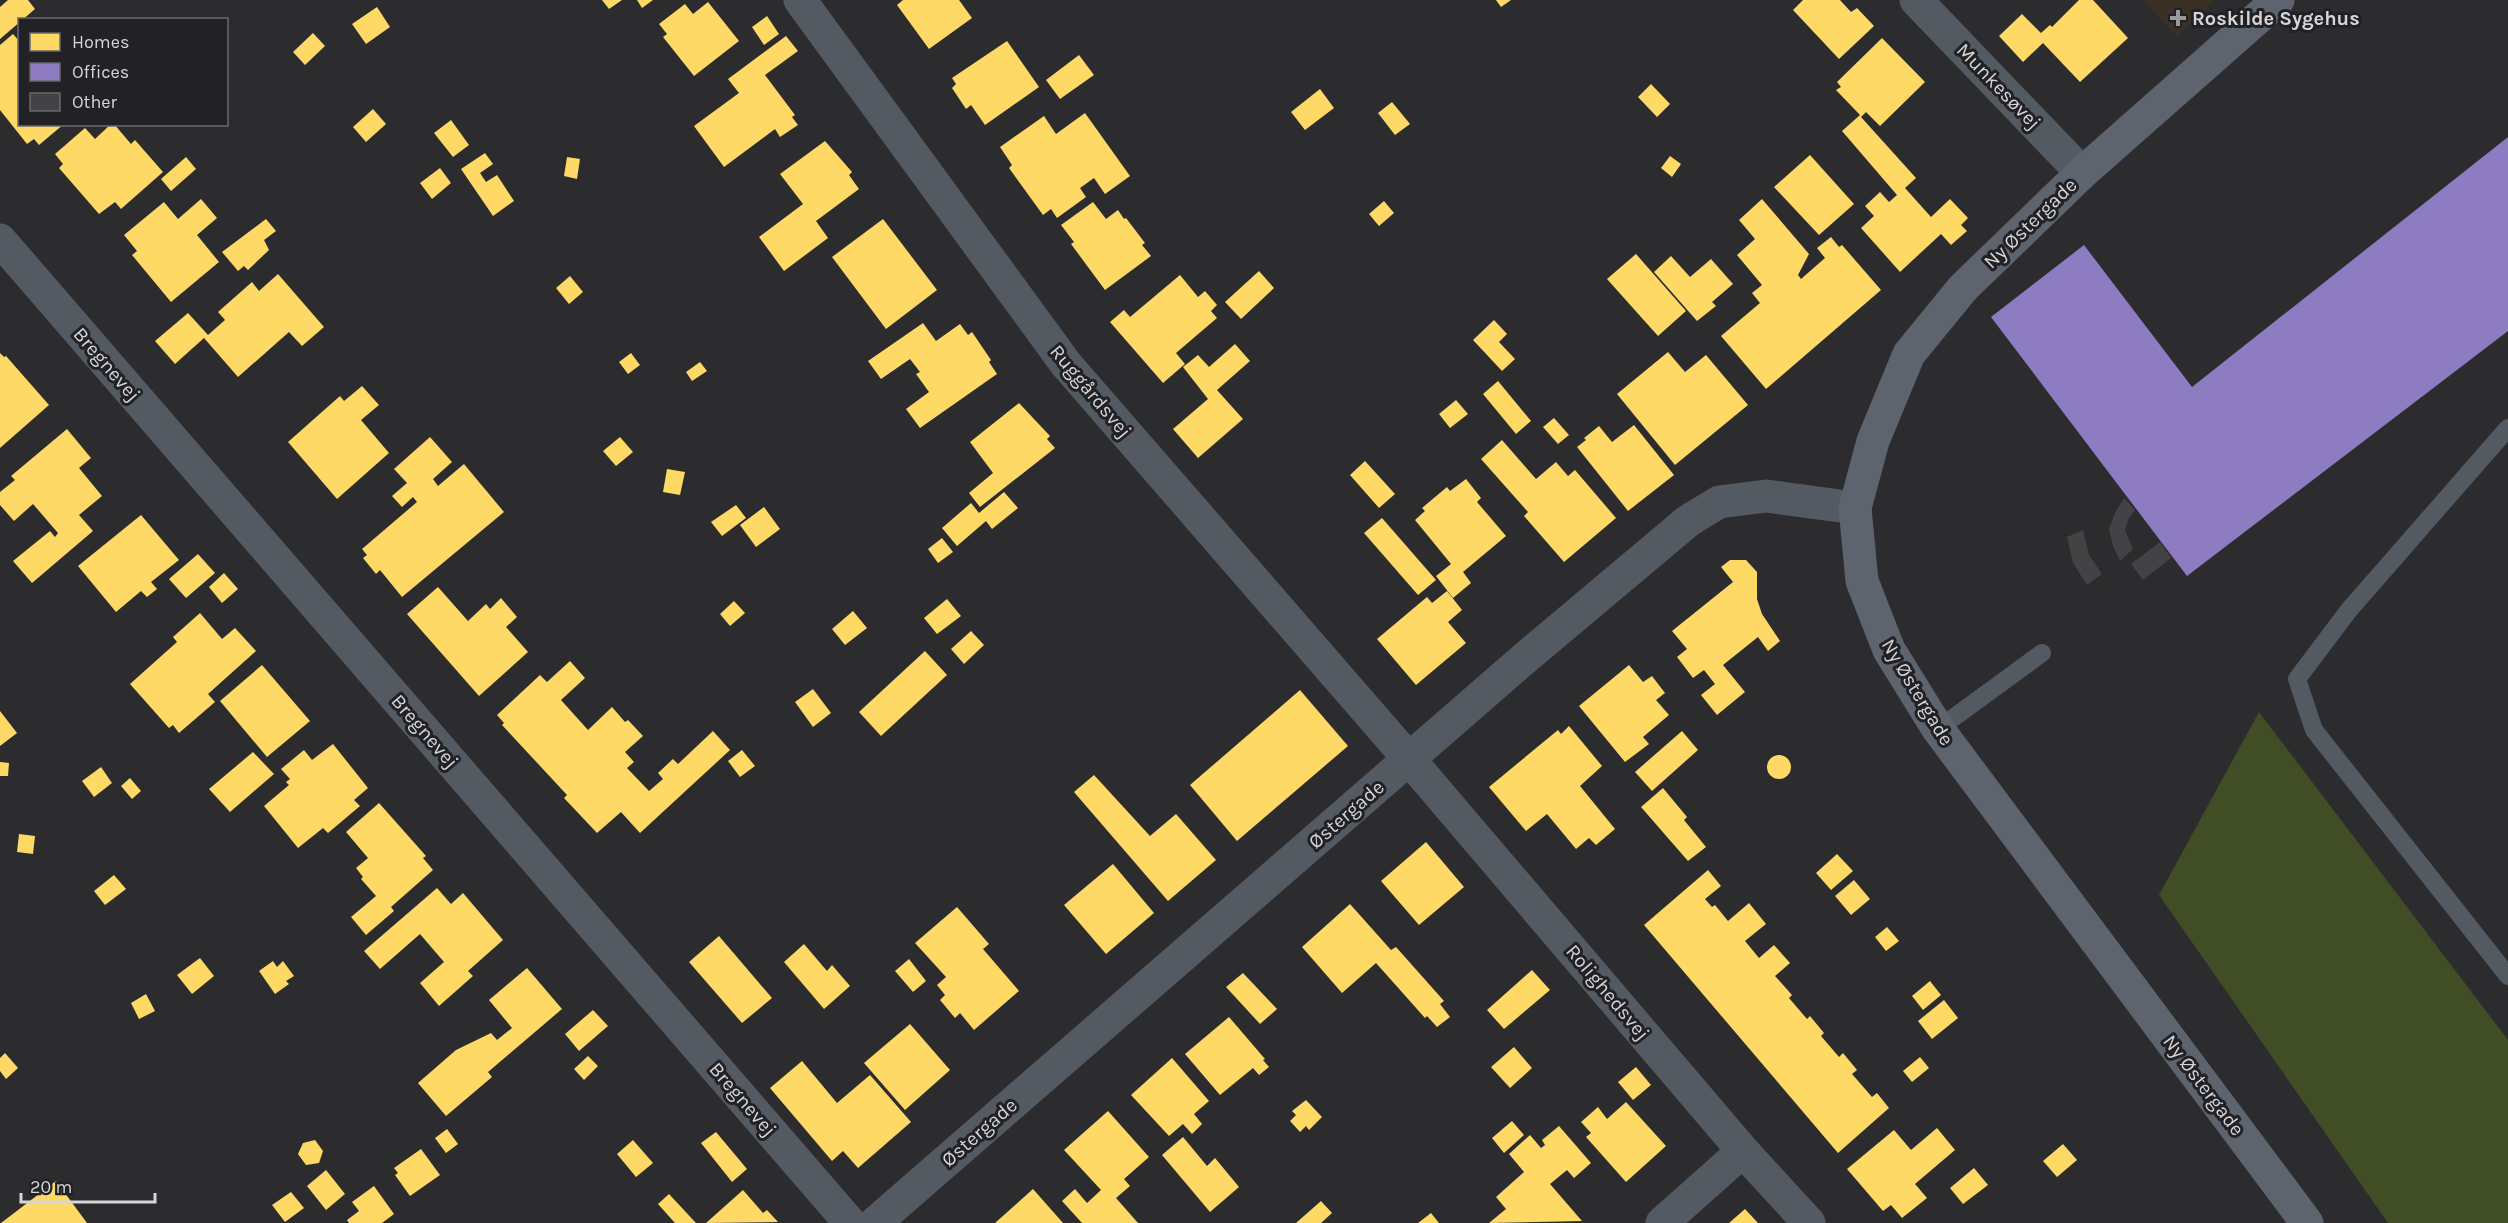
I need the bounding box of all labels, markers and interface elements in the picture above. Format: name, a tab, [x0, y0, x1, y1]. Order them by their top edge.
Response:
place label: Roskilde Sygehus	[2192, 7, 2360, 30]
marker: Roskilde Sygehus	[2169, 9, 2187, 27]
legend	[18, 18, 228, 126]
text: Homes	[72, 31, 129, 53]
street label: Munkesøvej	[1952, 39, 2045, 134]
text: Offices	[72, 61, 129, 83]
text: Other	[72, 91, 117, 113]
street label: Ny Østergade	[1979, 173, 2082, 273]
street label: Bregnevej	[68, 323, 145, 406]
street label: Ruggårdsvej	[1045, 340, 1136, 442]
street label: Ny Østergade	[1877, 635, 1958, 750]
street label: Bregnevej	[386, 690, 463, 773]
street label: Østergade	[1304, 775, 1389, 853]
street label: Rolighedsvej	[1561, 940, 1654, 1045]
street label: Ny Østergade	[2158, 1030, 2249, 1140]
street label: Bregnevej	[704, 1058, 781, 1141]
street label: Østergade	[937, 1093, 1022, 1171]
scale bar	[21, 1166, 154, 1204]
text: 20 m	[30, 1176, 72, 1198]

